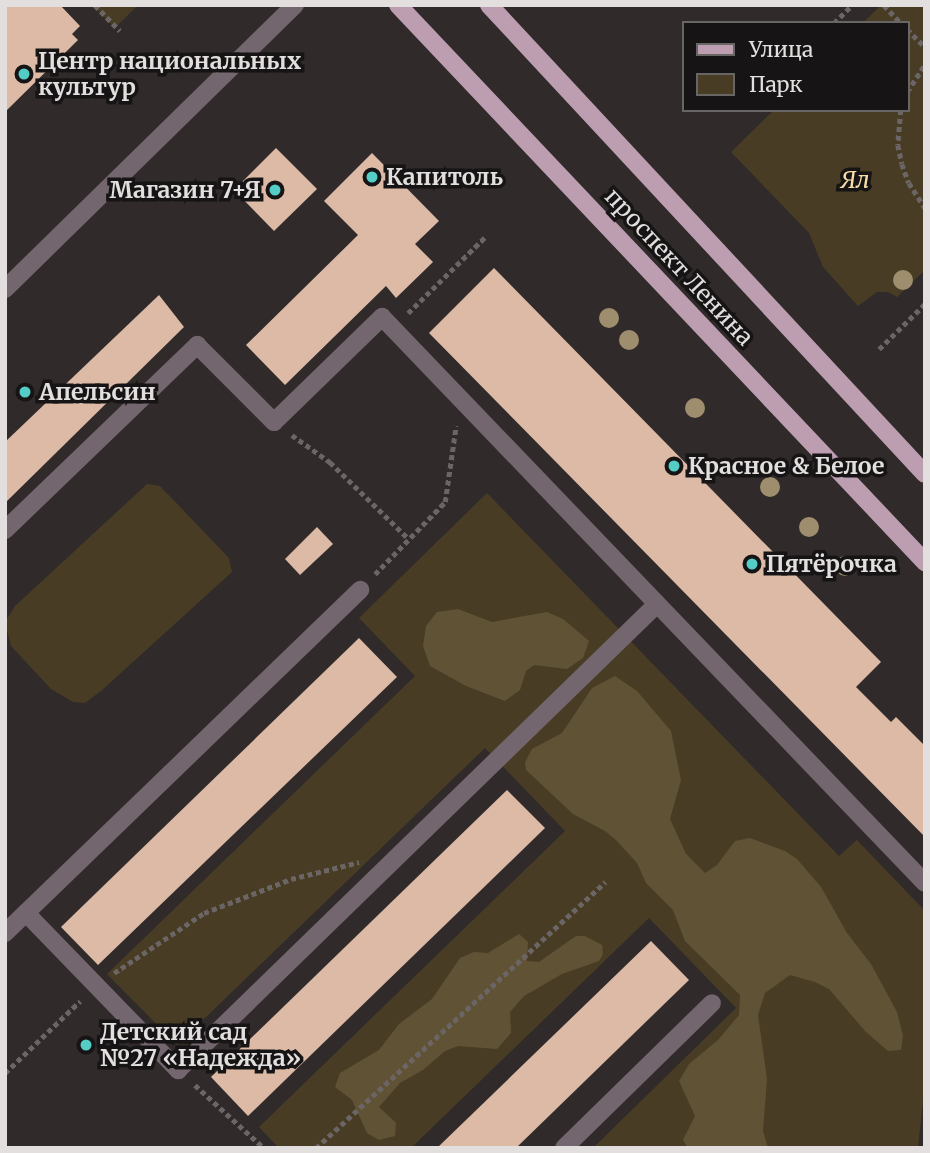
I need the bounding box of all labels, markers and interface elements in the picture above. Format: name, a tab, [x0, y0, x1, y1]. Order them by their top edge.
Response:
legend	[682, 21, 909, 112]
text: Улица	[749, 36, 813, 63]
place label: Центр национальных культур	[38, 47, 301, 101]
marker: Центр национальных культур	[16, 66, 32, 82]
text: Парк	[749, 71, 803, 98]
place label: Капитоль	[386, 163, 503, 191]
park label: Ял	[841, 166, 869, 194]
marker: Капитоль	[364, 169, 380, 185]
place label: Магазин 7+Я	[110, 176, 261, 204]
marker: Магазин 7+Я	[267, 182, 283, 198]
street label: проспект Ленина	[599, 183, 759, 351]
place label: Апельсин	[39, 378, 156, 406]
marker: Апельсин	[17, 384, 33, 400]
place label: Красное & Белое	[688, 452, 884, 480]
marker: Красное & Белое	[666, 458, 682, 474]
place label: Пятёрочка	[766, 550, 897, 578]
marker: Пятёрочка	[744, 556, 760, 572]
place label: Детский сад №27 «Надежда»	[100, 1018, 301, 1072]
marker: Детский сад №27 «Надежда»	[78, 1037, 94, 1053]

